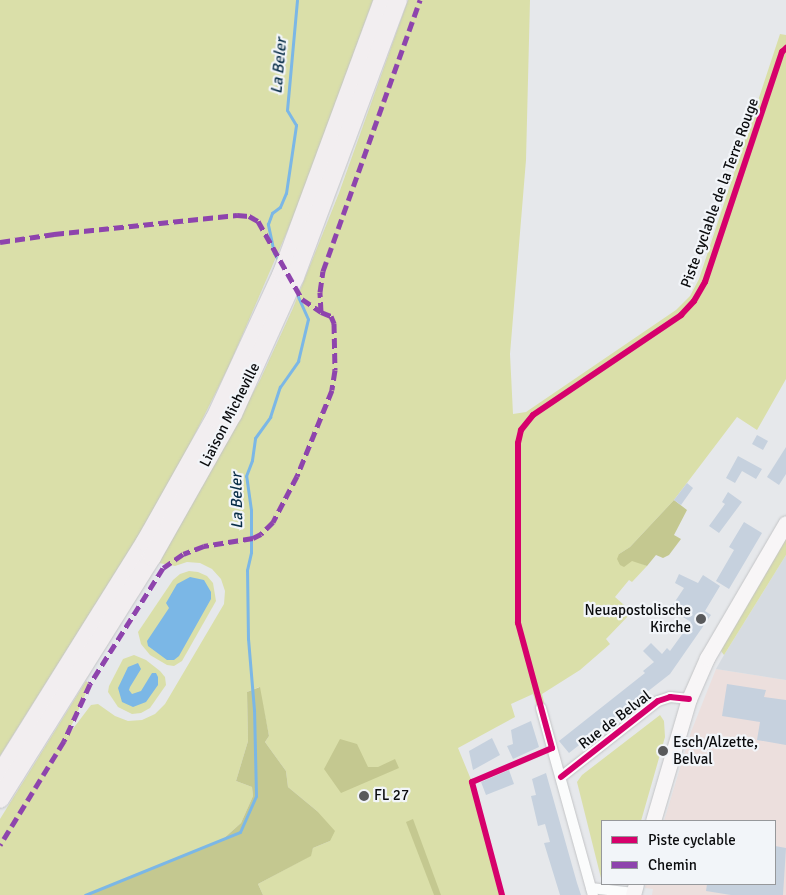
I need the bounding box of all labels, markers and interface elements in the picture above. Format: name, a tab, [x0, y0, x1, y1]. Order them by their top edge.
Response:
water label: La Beler	[267, 37, 291, 95]
street label: Piste cyclable de la Terre Rouge	[677, 96, 763, 290]
street label: Liaison Micheville	[196, 360, 264, 470]
water label: La Beler	[227, 473, 247, 529]
place label: Neuapostolische Kirche	[585, 601, 691, 636]
marker: Neuapostolische Kirche	[695, 613, 707, 625]
street label: Rue de Belval	[575, 687, 655, 753]
place label: Esch/Alzette, Belval	[673, 733, 758, 768]
marker: Esch/Alzette, Belval	[657, 745, 669, 757]
place label: FL 27	[374, 787, 409, 805]
marker: FL 27	[358, 790, 370, 802]
legend	[601, 820, 776, 885]
text: Piste cyclable	[648, 831, 736, 849]
text: Chemin	[648, 856, 697, 874]

